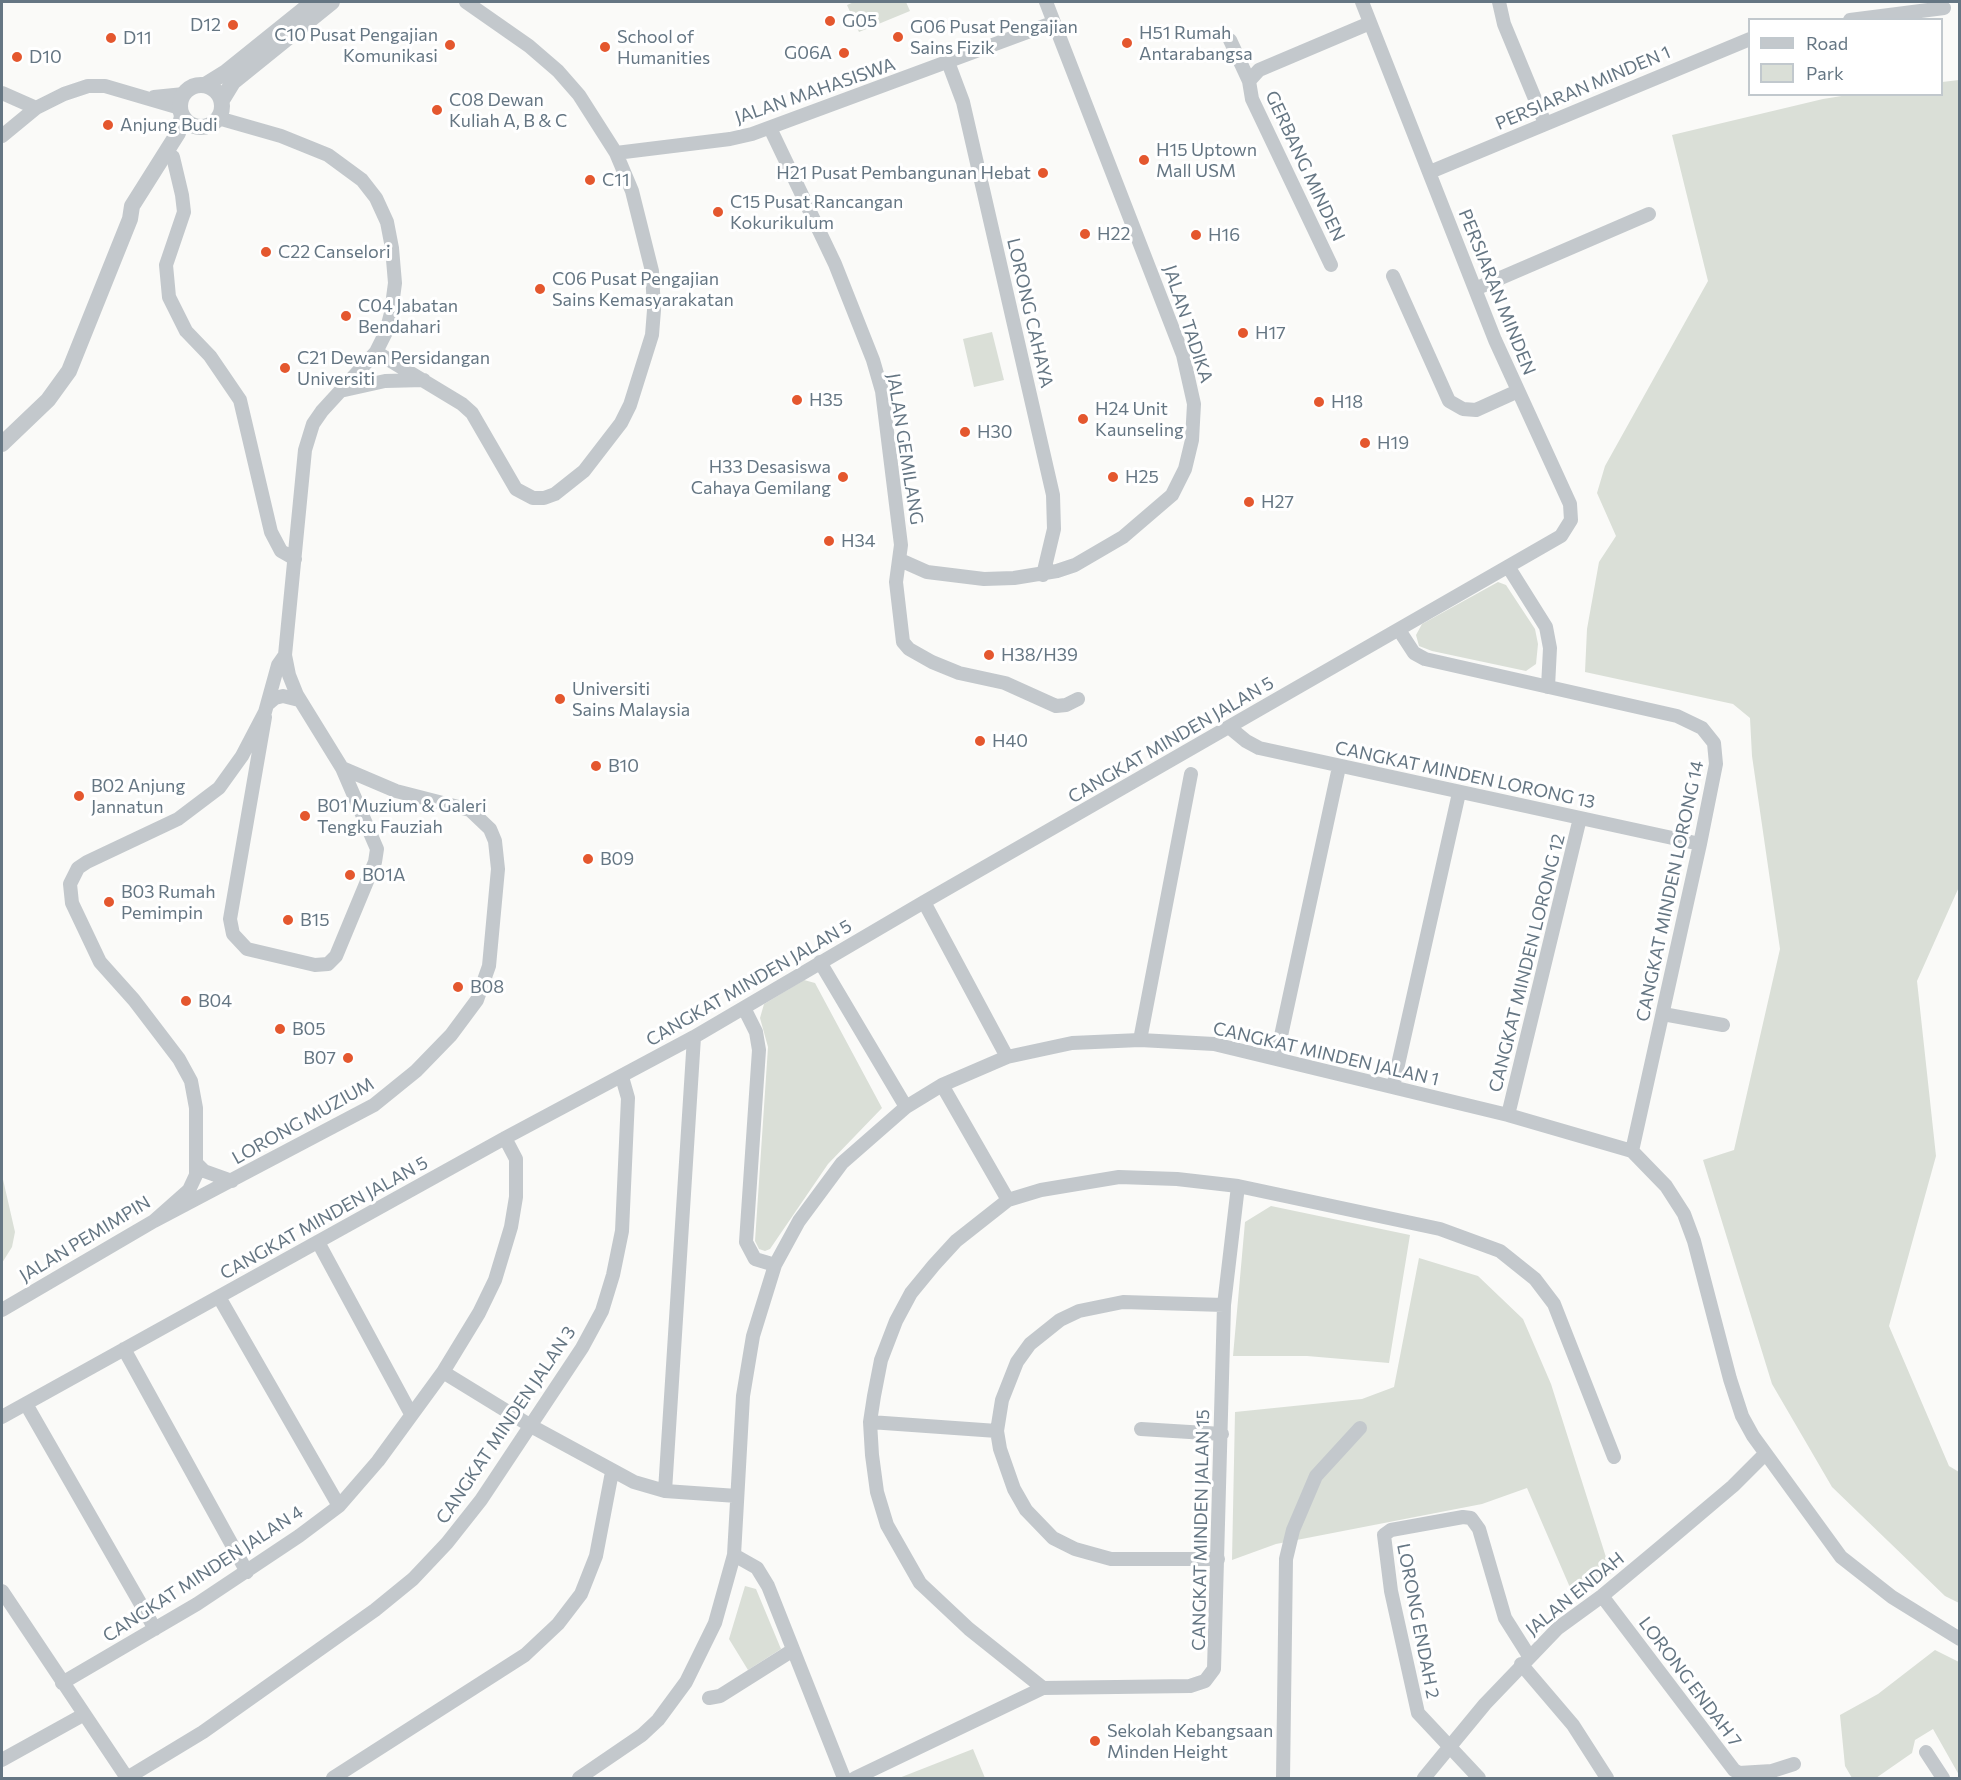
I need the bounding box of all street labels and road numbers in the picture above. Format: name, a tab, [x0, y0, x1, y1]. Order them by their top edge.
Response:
street label: PERSIARAN MINDEN 1	[1492, 41, 1674, 135]
street label: JALAN MAHASISWA	[732, 53, 898, 129]
street label: GERBANG MINDEN	[1261, 87, 1349, 245]
street label: PERSIARAN MINDEN	[1454, 206, 1540, 378]
street label: LORONG CAHAYA	[1002, 236, 1058, 390]
street label: JALAN TADIKA	[1159, 262, 1217, 386]
street label: JALAN GEMILANG	[882, 372, 928, 526]
street label: CANGKAT MINDEN JALAN 5	[1064, 672, 1278, 808]
street label: CANGKAT MINDEN LORONG 13	[1333, 737, 1597, 813]
street label: CANGKAT MINDEN LORONG 14	[1632, 759, 1708, 1023]
street label: CANGKAT MINDEN LORONG 12	[1484, 832, 1570, 1094]
street label: CANGKAT MINDEN JALAN 5	[642, 915, 856, 1051]
street label: CANGKAT MINDEN JALAN 1	[1211, 1017, 1441, 1091]
street label: LORONG MUZIUM	[228, 1073, 378, 1169]
street label: CANGKAT MINDEN JALAN 5	[216, 1152, 432, 1284]
street label: JALAN PEMIMPIN	[16, 1191, 154, 1287]
street label: CANGKAT MINDEN JALAN 3	[432, 1322, 580, 1528]
street label: CANGKAT MINDEN JALAN 15	[1188, 1409, 1214, 1651]
street label: CANGKAT MINDEN JALAN 4	[99, 1501, 307, 1647]
street label: LORONG ENDAH 2	[1392, 1542, 1444, 1700]
street label: JALAN ENDAH	[1521, 1548, 1629, 1640]
street label: LORONG ENDAH 7	[1634, 1613, 1746, 1751]

